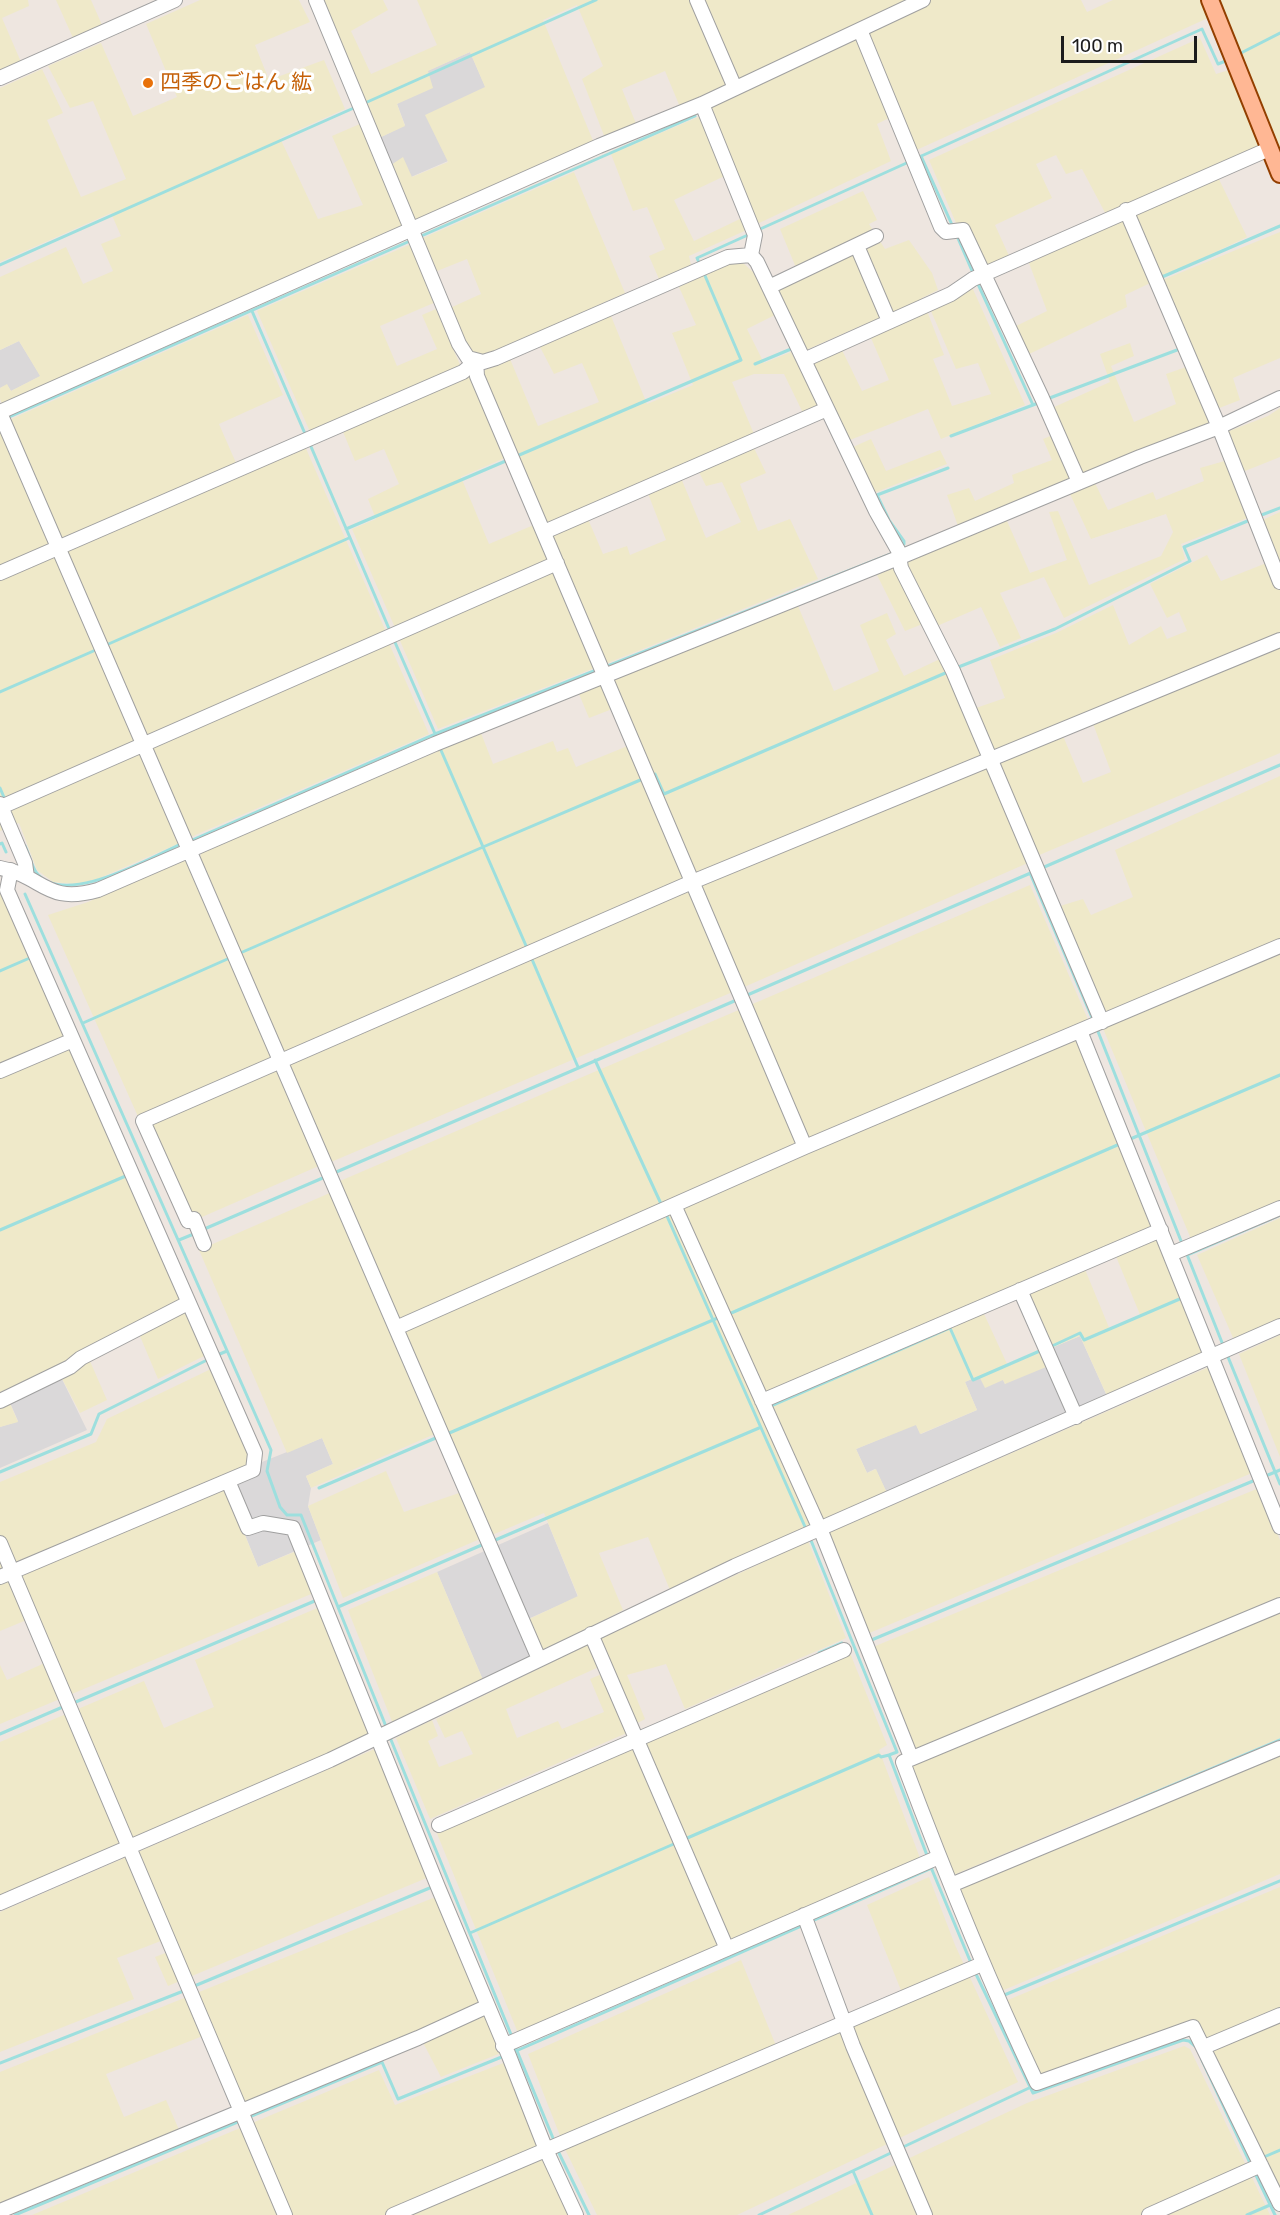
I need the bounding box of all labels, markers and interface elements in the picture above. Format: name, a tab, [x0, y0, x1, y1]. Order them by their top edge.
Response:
scale bar	[1064, 24, 1200, 62]
text: 100 m	[1072, 35, 1123, 57]
place label: 四季のごはん 紘	[160, 70, 312, 96]
marker: 四季のごはん 紘	[141, 76, 155, 90]

